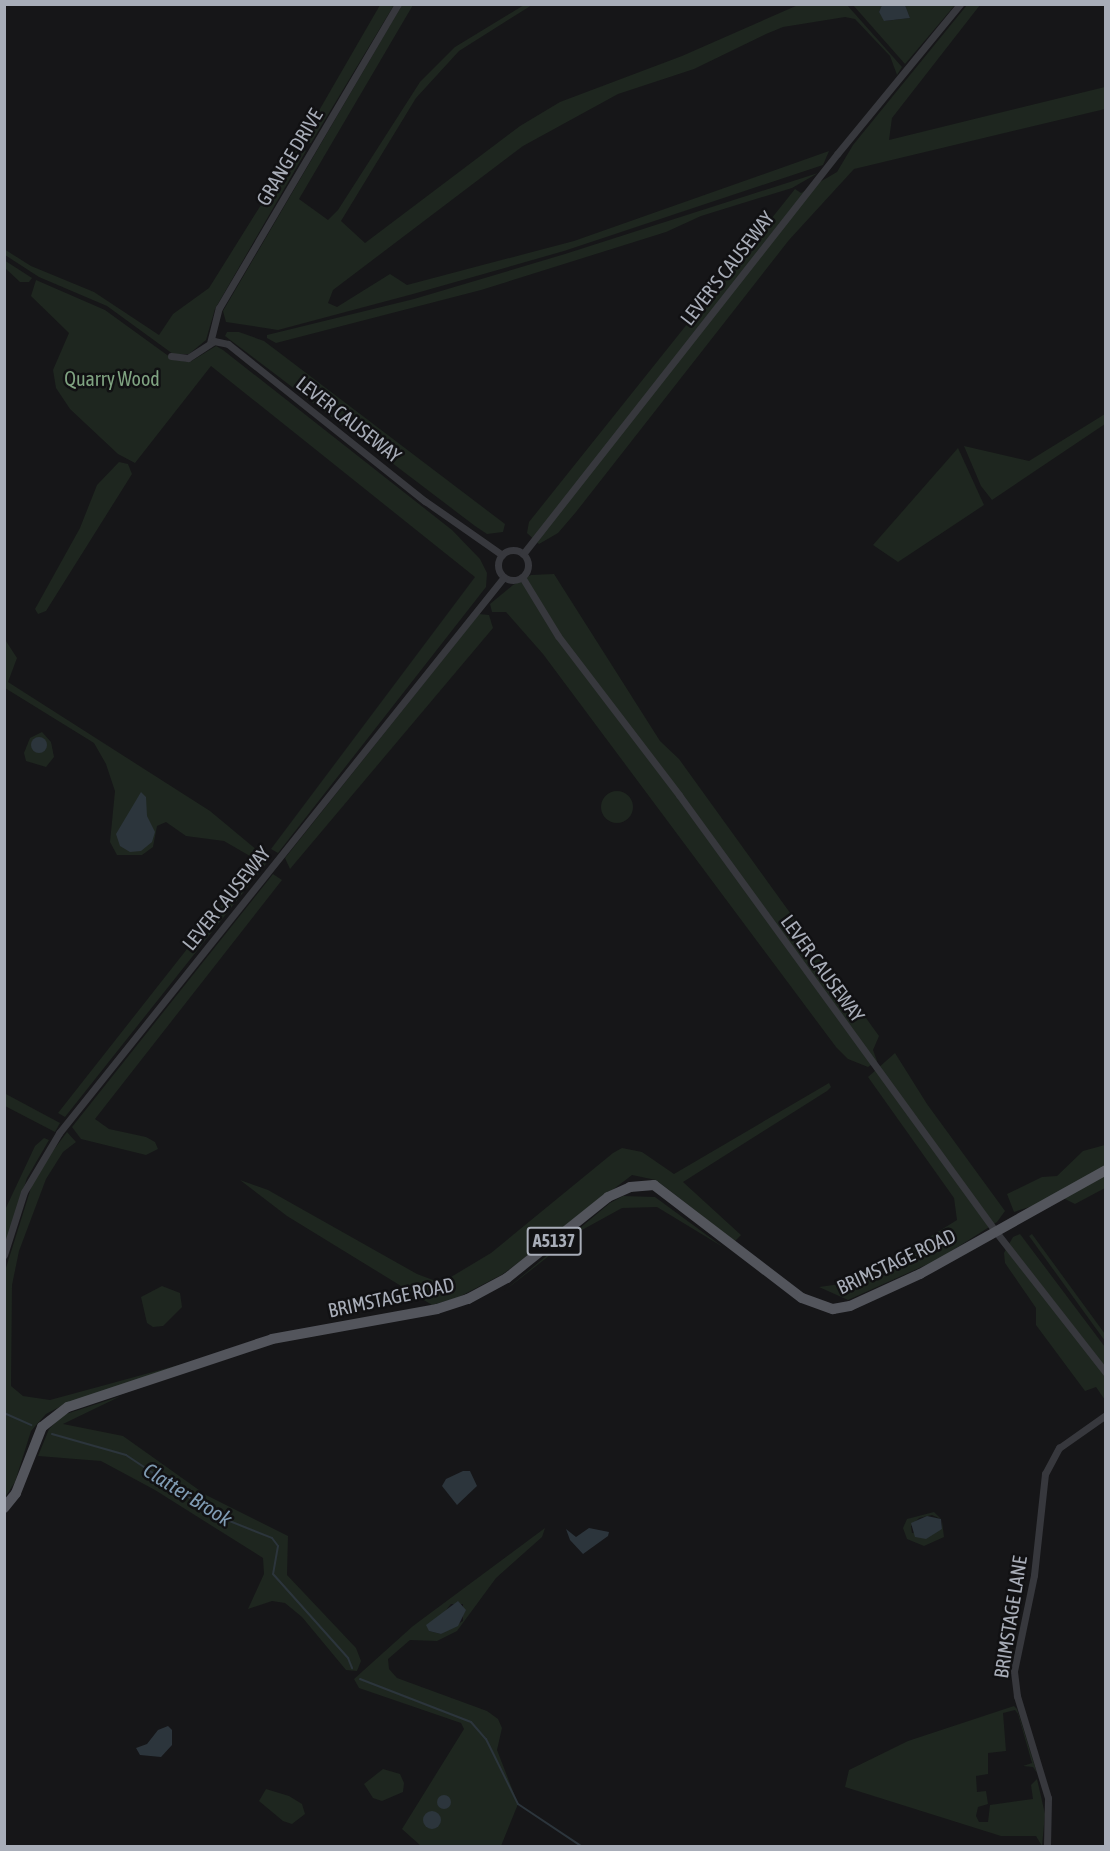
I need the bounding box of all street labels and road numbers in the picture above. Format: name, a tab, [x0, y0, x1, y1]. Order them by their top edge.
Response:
street label: GRANGE DRIVE	[251, 104, 327, 210]
street label: LEVER'S CAUSEWAY	[675, 206, 779, 330]
street label: LEVER CAUSEWAY	[292, 371, 406, 467]
street label: LEVER CAUSEWAY	[177, 841, 275, 955]
street label: LEVER CAUSEWAY	[776, 910, 870, 1026]
street label: BRIMSTAGE ROAD	[833, 1223, 959, 1299]
road number: A5137	[526, 1226, 582, 1256]
street label: BRIMSTAGE ROAD	[326, 1272, 456, 1322]
street label: BRIMSTAGE LANE	[988, 1554, 1032, 1680]

